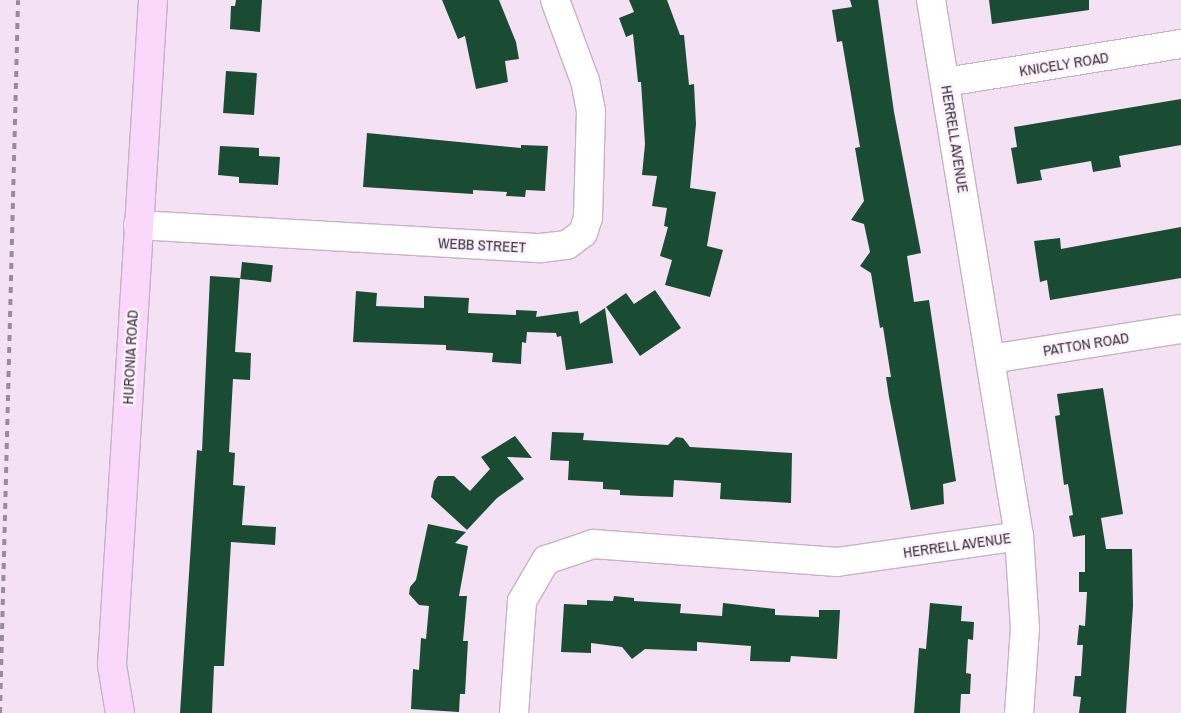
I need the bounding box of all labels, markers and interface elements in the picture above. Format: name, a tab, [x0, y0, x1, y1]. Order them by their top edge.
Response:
street label: KNICELY ROAD	[1018, 48, 1110, 80]
street label: HERRELL AVENUE	[938, 83, 972, 195]
street label: WEBB STREET	[438, 234, 526, 256]
street label: HURONIA ROAD	[119, 309, 141, 405]
street label: PATTON ROAD	[1042, 328, 1130, 360]
street label: HERRELL AVENUE	[901, 528, 1013, 562]

